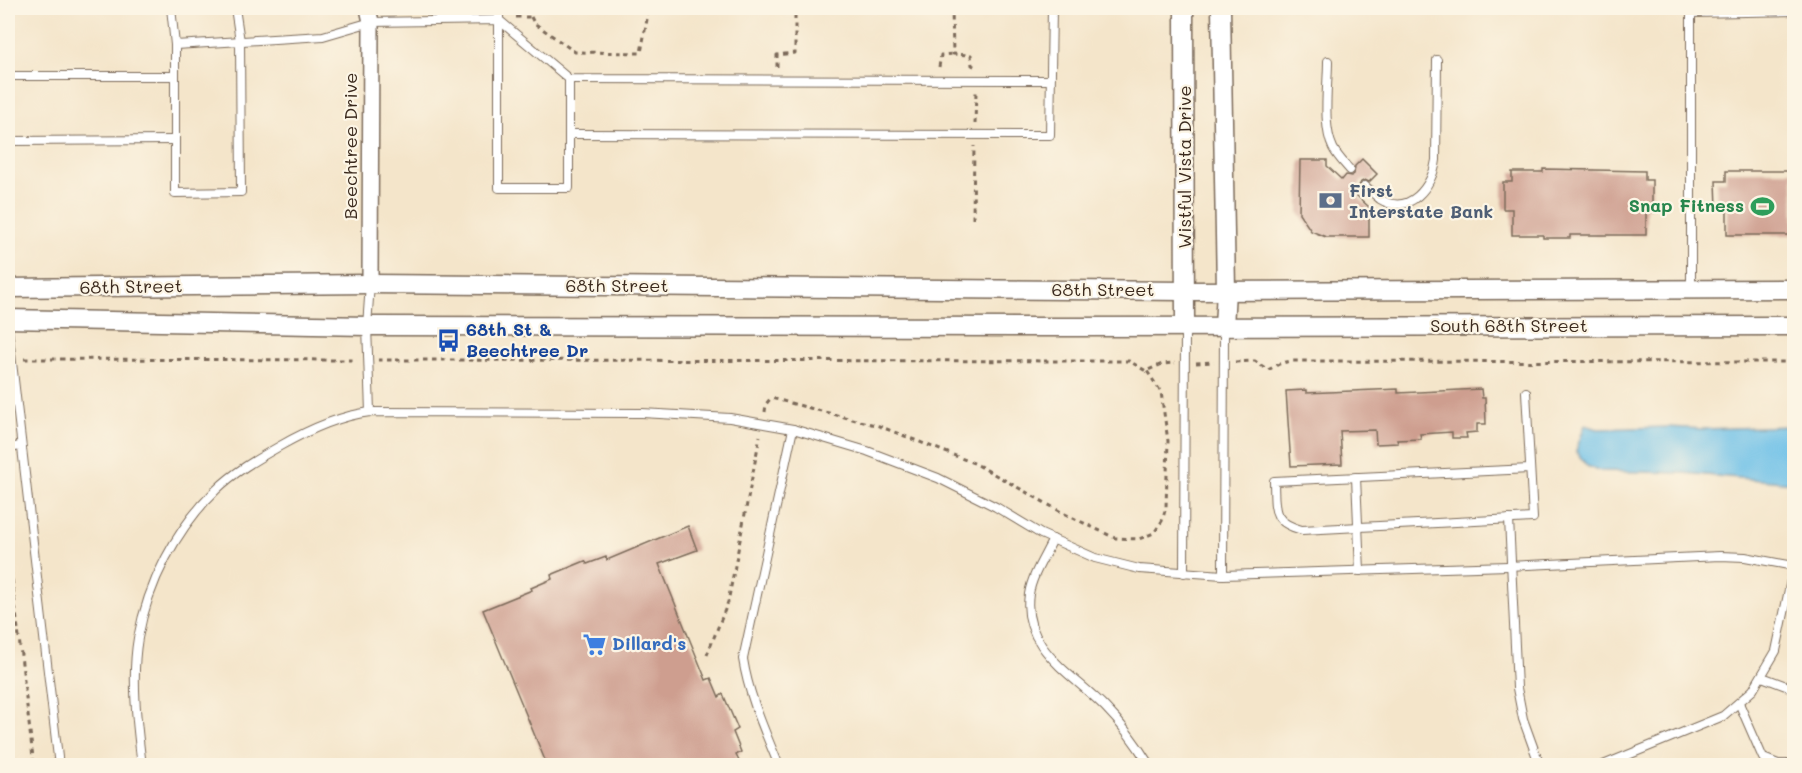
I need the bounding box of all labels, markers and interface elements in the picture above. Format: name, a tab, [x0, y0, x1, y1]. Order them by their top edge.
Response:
street label: Beechtree Drive	[338, 73, 362, 219]
street label: Wistful Vista Drive	[1172, 85, 1196, 249]
place label: First Interstate Bank	[1349, 178, 1493, 223]
bank icon: First Interstate Bank	[1318, 188, 1344, 214]
place label: Snap Fitness	[1629, 193, 1744, 217]
sports icon: Snap Fitness	[1749, 193, 1775, 219]
street label: 68th Street	[79, 273, 183, 299]
street label: 68th Street	[566, 273, 668, 297]
street label: 68th Street	[1052, 277, 1154, 301]
street label: South 68th Street	[1430, 313, 1588, 337]
place label: 68th St & Beechtree Dr	[466, 317, 588, 362]
bus stop icon: 68th St & Beechtree Dr	[435, 327, 461, 353]
supermarket icon: Dillard's	[581, 631, 607, 657]
place label: Dillard's	[612, 631, 686, 655]

